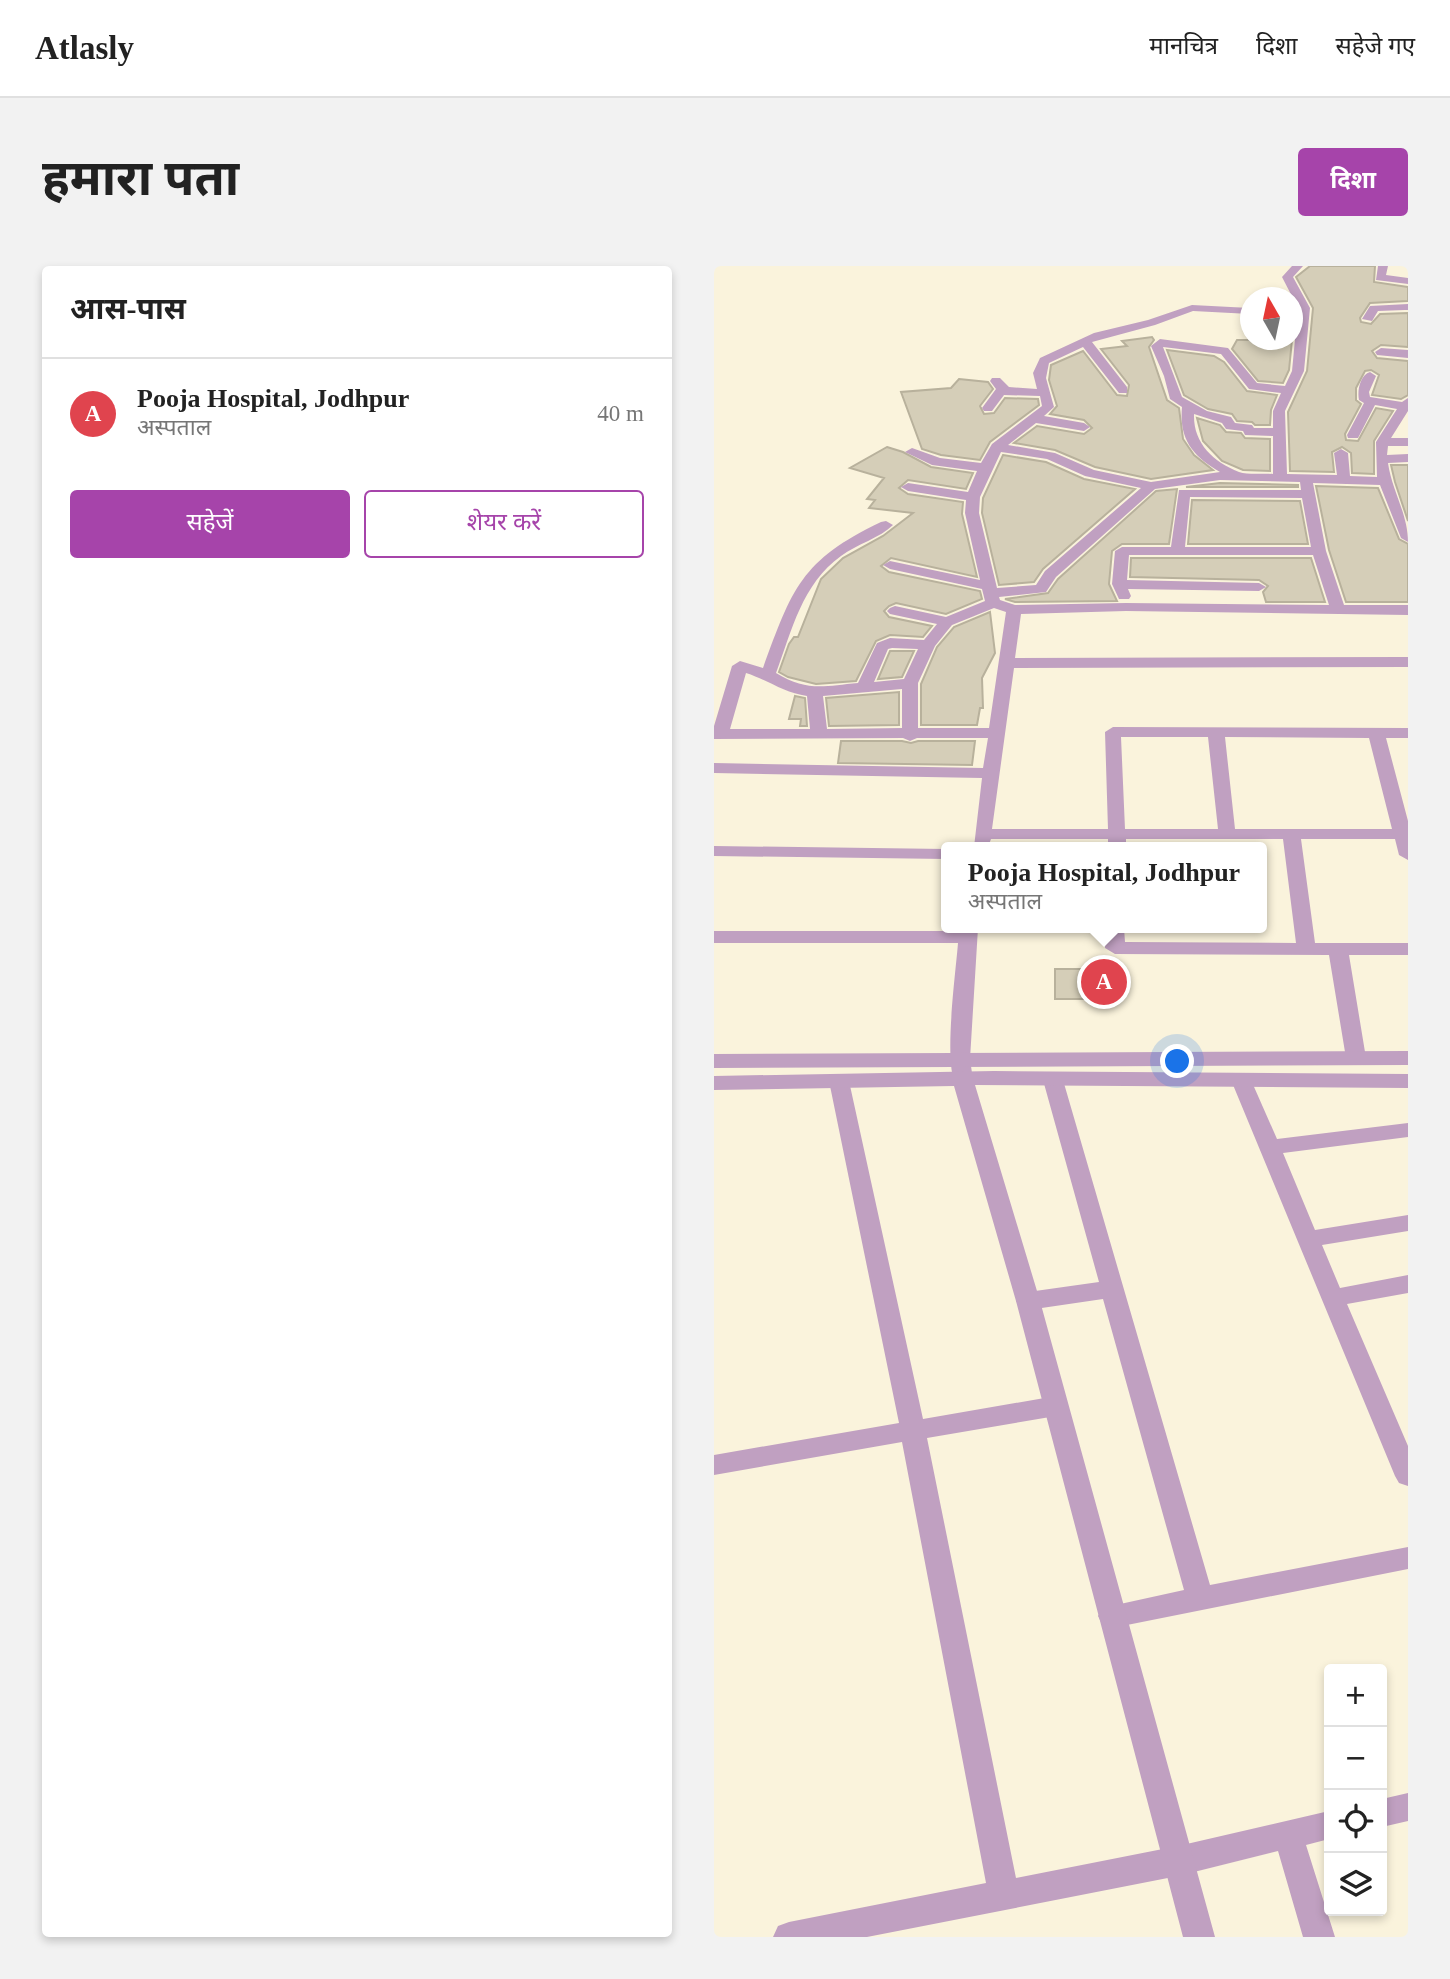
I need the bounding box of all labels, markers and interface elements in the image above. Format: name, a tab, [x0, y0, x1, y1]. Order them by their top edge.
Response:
text: Atlasly	[35, 30, 134, 66]
text: मानचित्र	[1149, 33, 1218, 59]
text: दिशा	[1256, 33, 1297, 59]
text: सहेजे गए	[1335, 33, 1415, 59]
button: दिशा	[1298, 148, 1408, 216]
text: हमारा पता	[42, 151, 239, 206]
north arrow	[1240, 287, 1303, 350]
text: आस-पास	[70, 292, 186, 325]
text: Pooja Hospital, Jodhpur	[137, 384, 409, 413]
text: A	[85, 401, 101, 426]
text: 40 m	[597, 401, 644, 426]
text: अस्पताल	[137, 415, 211, 440]
button: सहेजें	[70, 490, 350, 558]
button: शेयर करें	[364, 490, 644, 558]
popup	[941, 842, 1267, 933]
text: Pooja Hospital, Jodhpur	[968, 858, 1240, 887]
text: अस्पताल	[968, 889, 1042, 914]
pin: A	[1081, 956, 1127, 1008]
your location	[1160, 1044, 1194, 1078]
map controls	[1324, 1664, 1387, 1916]
button: +	[1324, 1664, 1387, 1727]
button: −	[1324, 1727, 1387, 1790]
button: locate	[1324, 1790, 1387, 1853]
button: layers	[1324, 1853, 1387, 1916]

